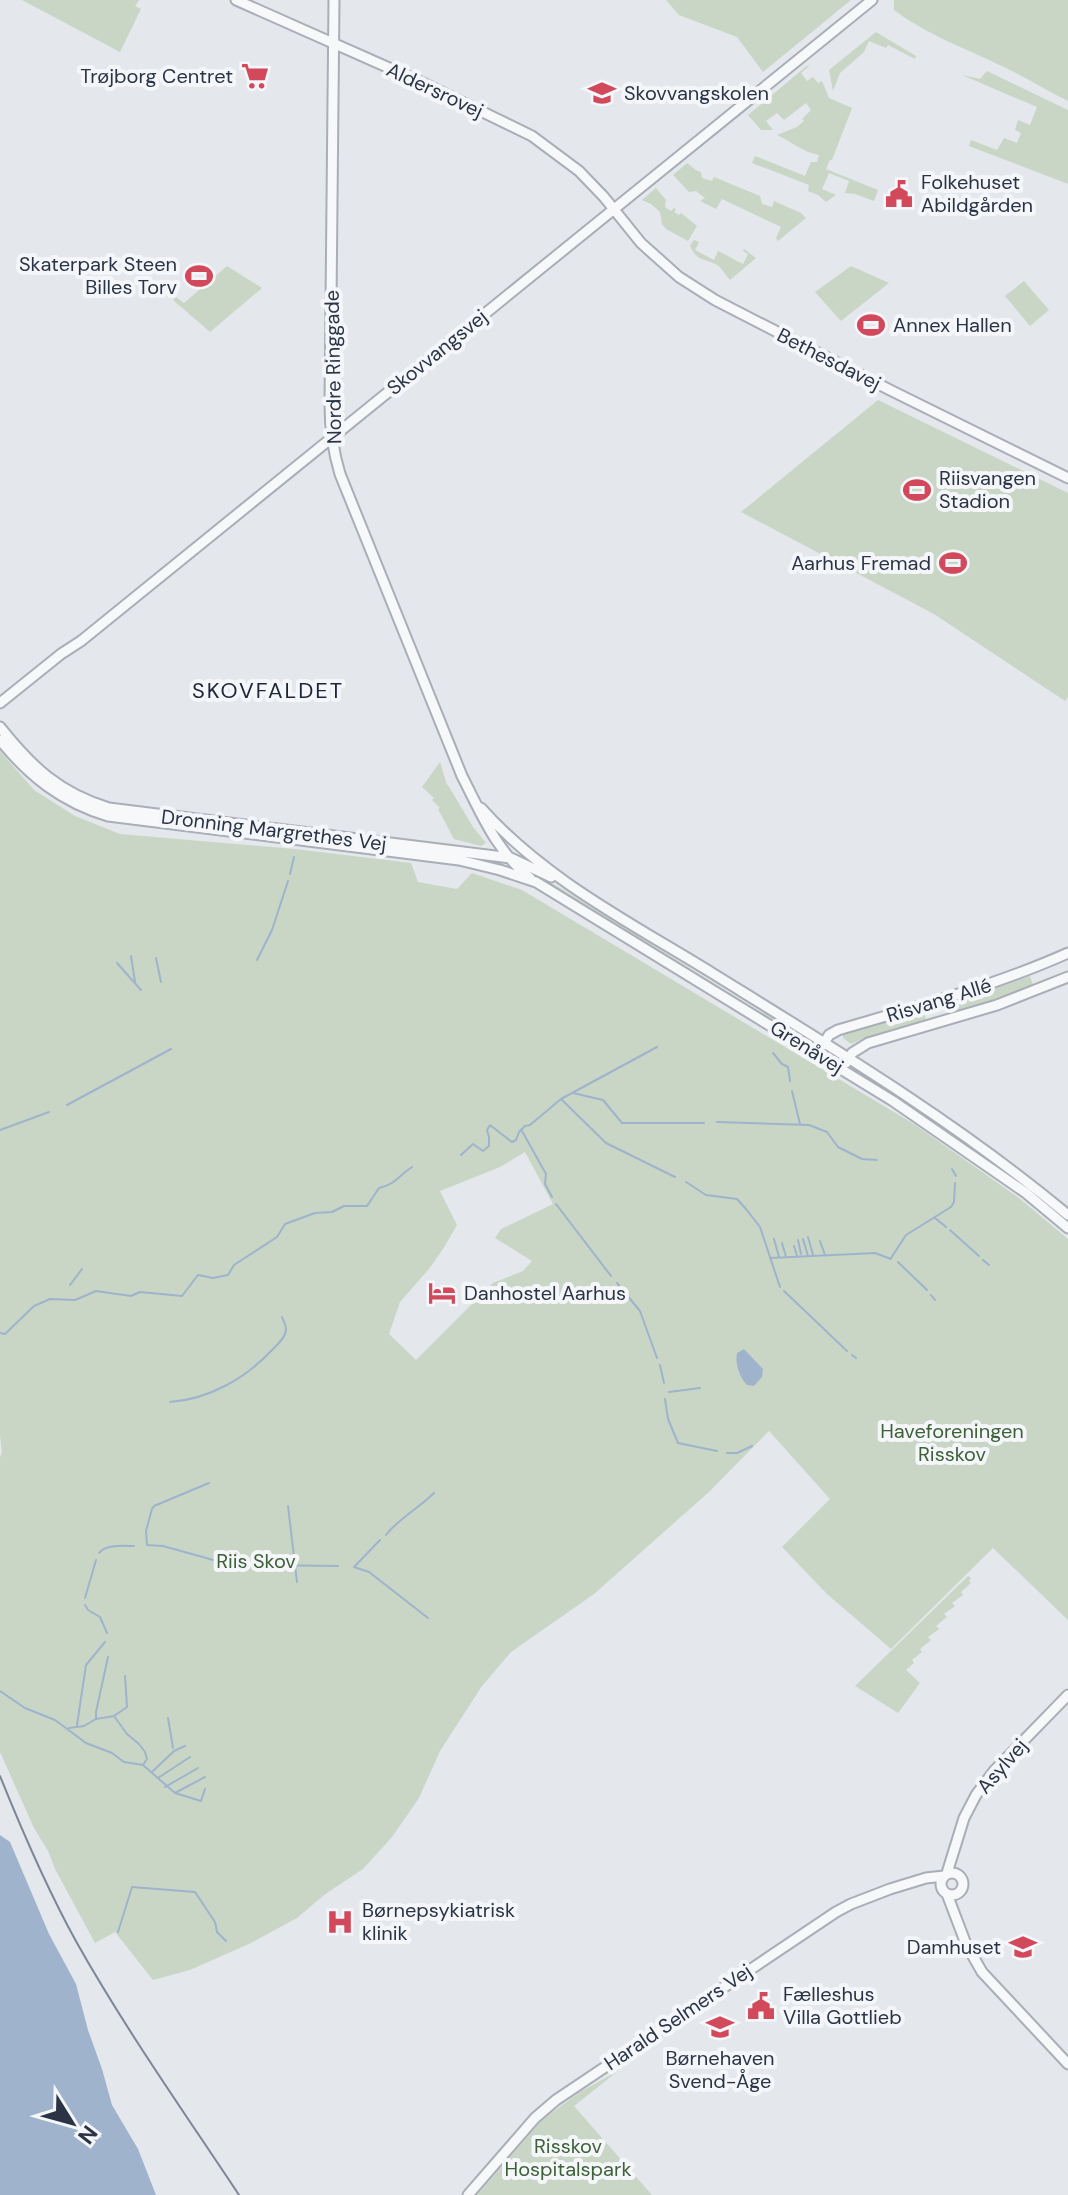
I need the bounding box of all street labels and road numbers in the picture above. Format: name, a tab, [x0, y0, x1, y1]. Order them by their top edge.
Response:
street label: Aldersrovej	[382, 56, 488, 124]
street label: Nordre Ringgade	[319, 290, 347, 444]
street label: Skovvangsvej	[381, 303, 493, 401]
street label: Bethesdavej	[773, 322, 885, 396]
street label: Dronning Margrethes Vej	[160, 803, 388, 857]
street label: Risvang Allé	[883, 972, 995, 1028]
street label: Grenåvej	[765, 1014, 849, 1080]
street label: Asylvej	[971, 1733, 1033, 1799]
street label: Harald Selmers Vej	[599, 1958, 757, 2076]

